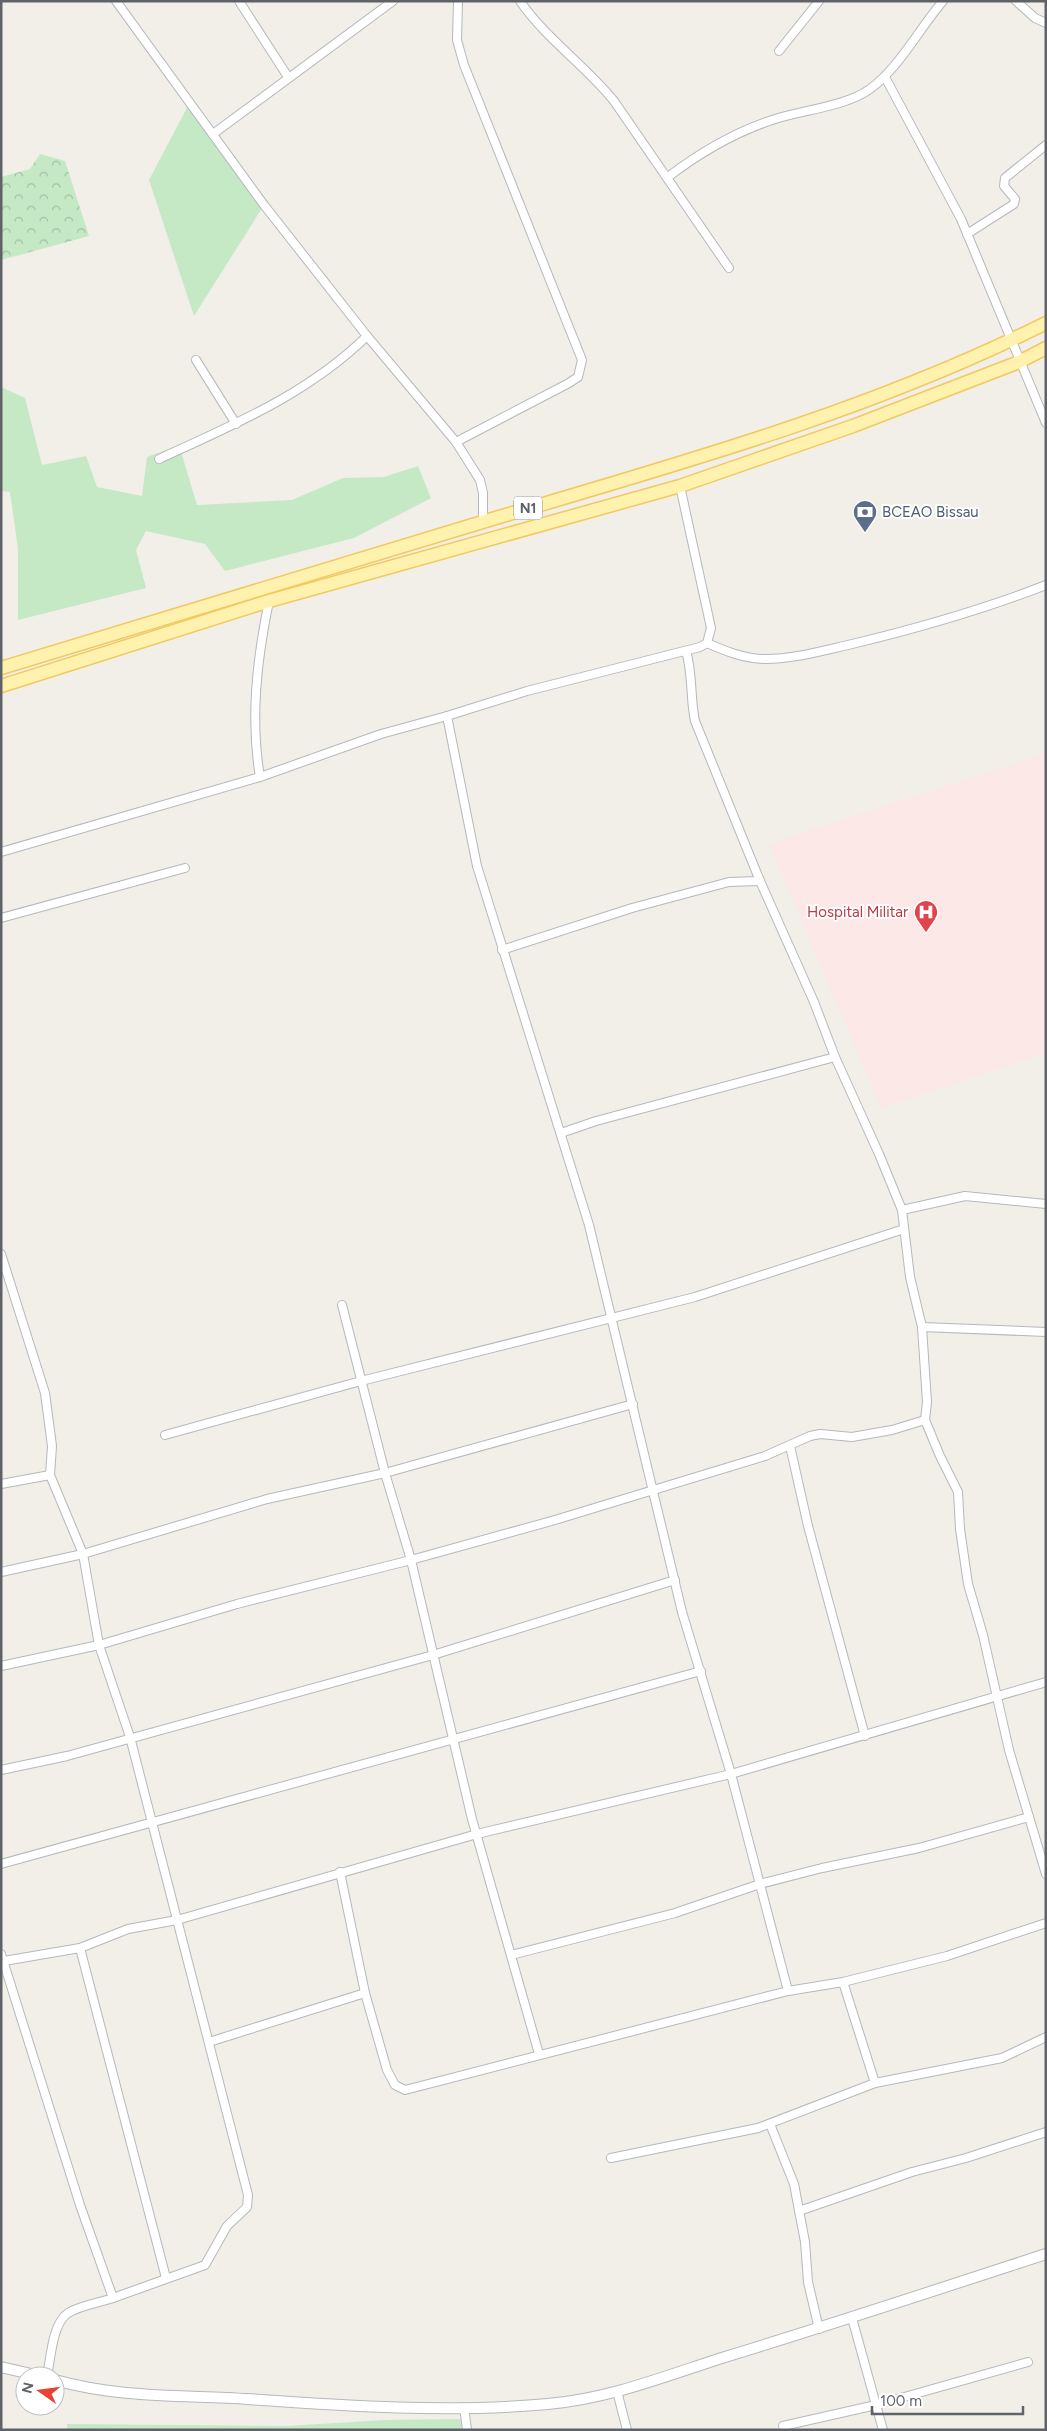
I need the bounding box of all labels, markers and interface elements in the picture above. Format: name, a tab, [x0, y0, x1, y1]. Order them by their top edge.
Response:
road number: N1	[514, 496, 542, 520]
bank icon: BCEAO Bissau	[852, 499, 878, 533]
place label: BCEAO Bissau	[882, 503, 979, 521]
hospital icon: Hospital Militar	[913, 899, 939, 933]
place label: Hospital Militar	[807, 903, 908, 921]
north arrow	[15, 2366, 65, 2416]
text: N	[18, 2381, 37, 2395]
scale bar	[872, 2384, 1023, 2416]
text: 100 m	[880, 2392, 922, 2410]

